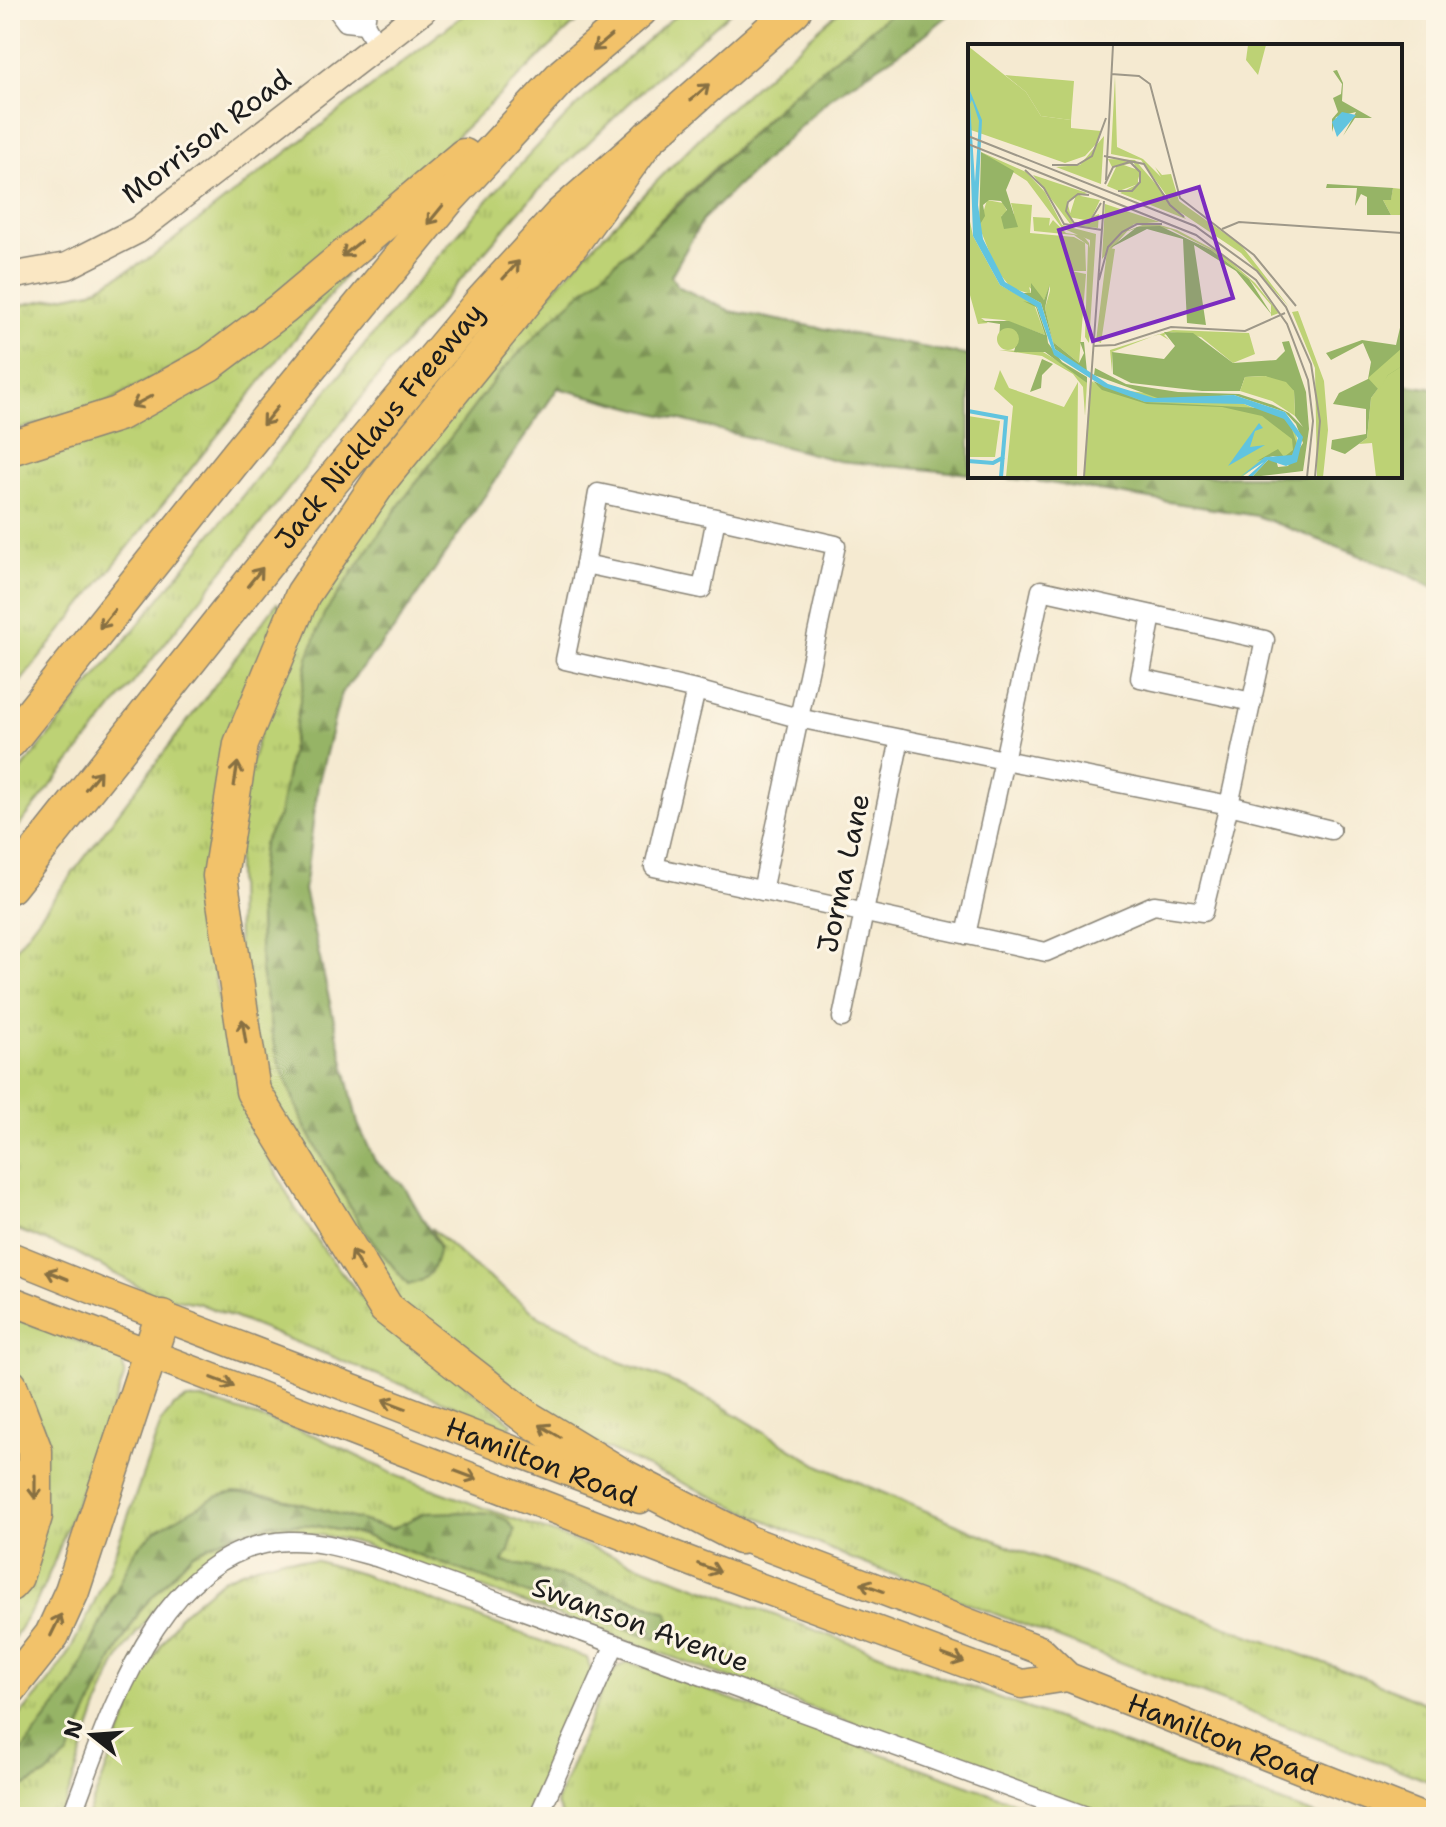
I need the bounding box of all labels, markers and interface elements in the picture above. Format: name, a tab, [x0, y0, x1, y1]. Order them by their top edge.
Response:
one-way arrow	[592, 34, 612, 52]
inset map	[968, 44, 1402, 478]
street label: Morrison Road	[114, 60, 298, 212]
one-way arrow	[690, 83, 710, 101]
one-way arrow	[426, 204, 444, 225]
one-way arrow	[341, 240, 362, 258]
one-way arrow	[502, 260, 520, 280]
street label: Jack Nicklaus Freeway	[266, 294, 492, 557]
one-way arrow	[130, 394, 154, 409]
one-way arrow	[261, 405, 279, 426]
one-way arrow	[247, 567, 264, 588]
one-way arrow	[99, 608, 116, 629]
one-way arrow	[229, 762, 244, 787]
one-way arrow	[84, 770, 102, 791]
street label: Jorma Lane	[808, 790, 878, 956]
one-way arrow	[236, 1019, 251, 1044]
one-way arrow	[349, 1250, 365, 1273]
one-way arrow	[45, 1267, 70, 1282]
one-way arrow	[210, 1376, 235, 1390]
one-way arrow	[382, 1396, 407, 1410]
street label: Hamilton Road	[440, 1407, 643, 1515]
one-way arrow	[539, 1423, 562, 1439]
one-way arrow	[453, 1469, 478, 1483]
one-way arrow	[27, 1473, 43, 1500]
one-way arrow	[696, 1562, 721, 1576]
street label: Swanson Avenue	[527, 1567, 755, 1681]
one-way arrow	[861, 1579, 885, 1593]
one-way arrow	[49, 1614, 64, 1638]
one-way arrow	[940, 1652, 964, 1666]
street label: Hamilton Road	[1122, 1684, 1324, 1794]
north arrow	[52, 1695, 132, 1775]
text: N	[57, 1717, 90, 1742]

